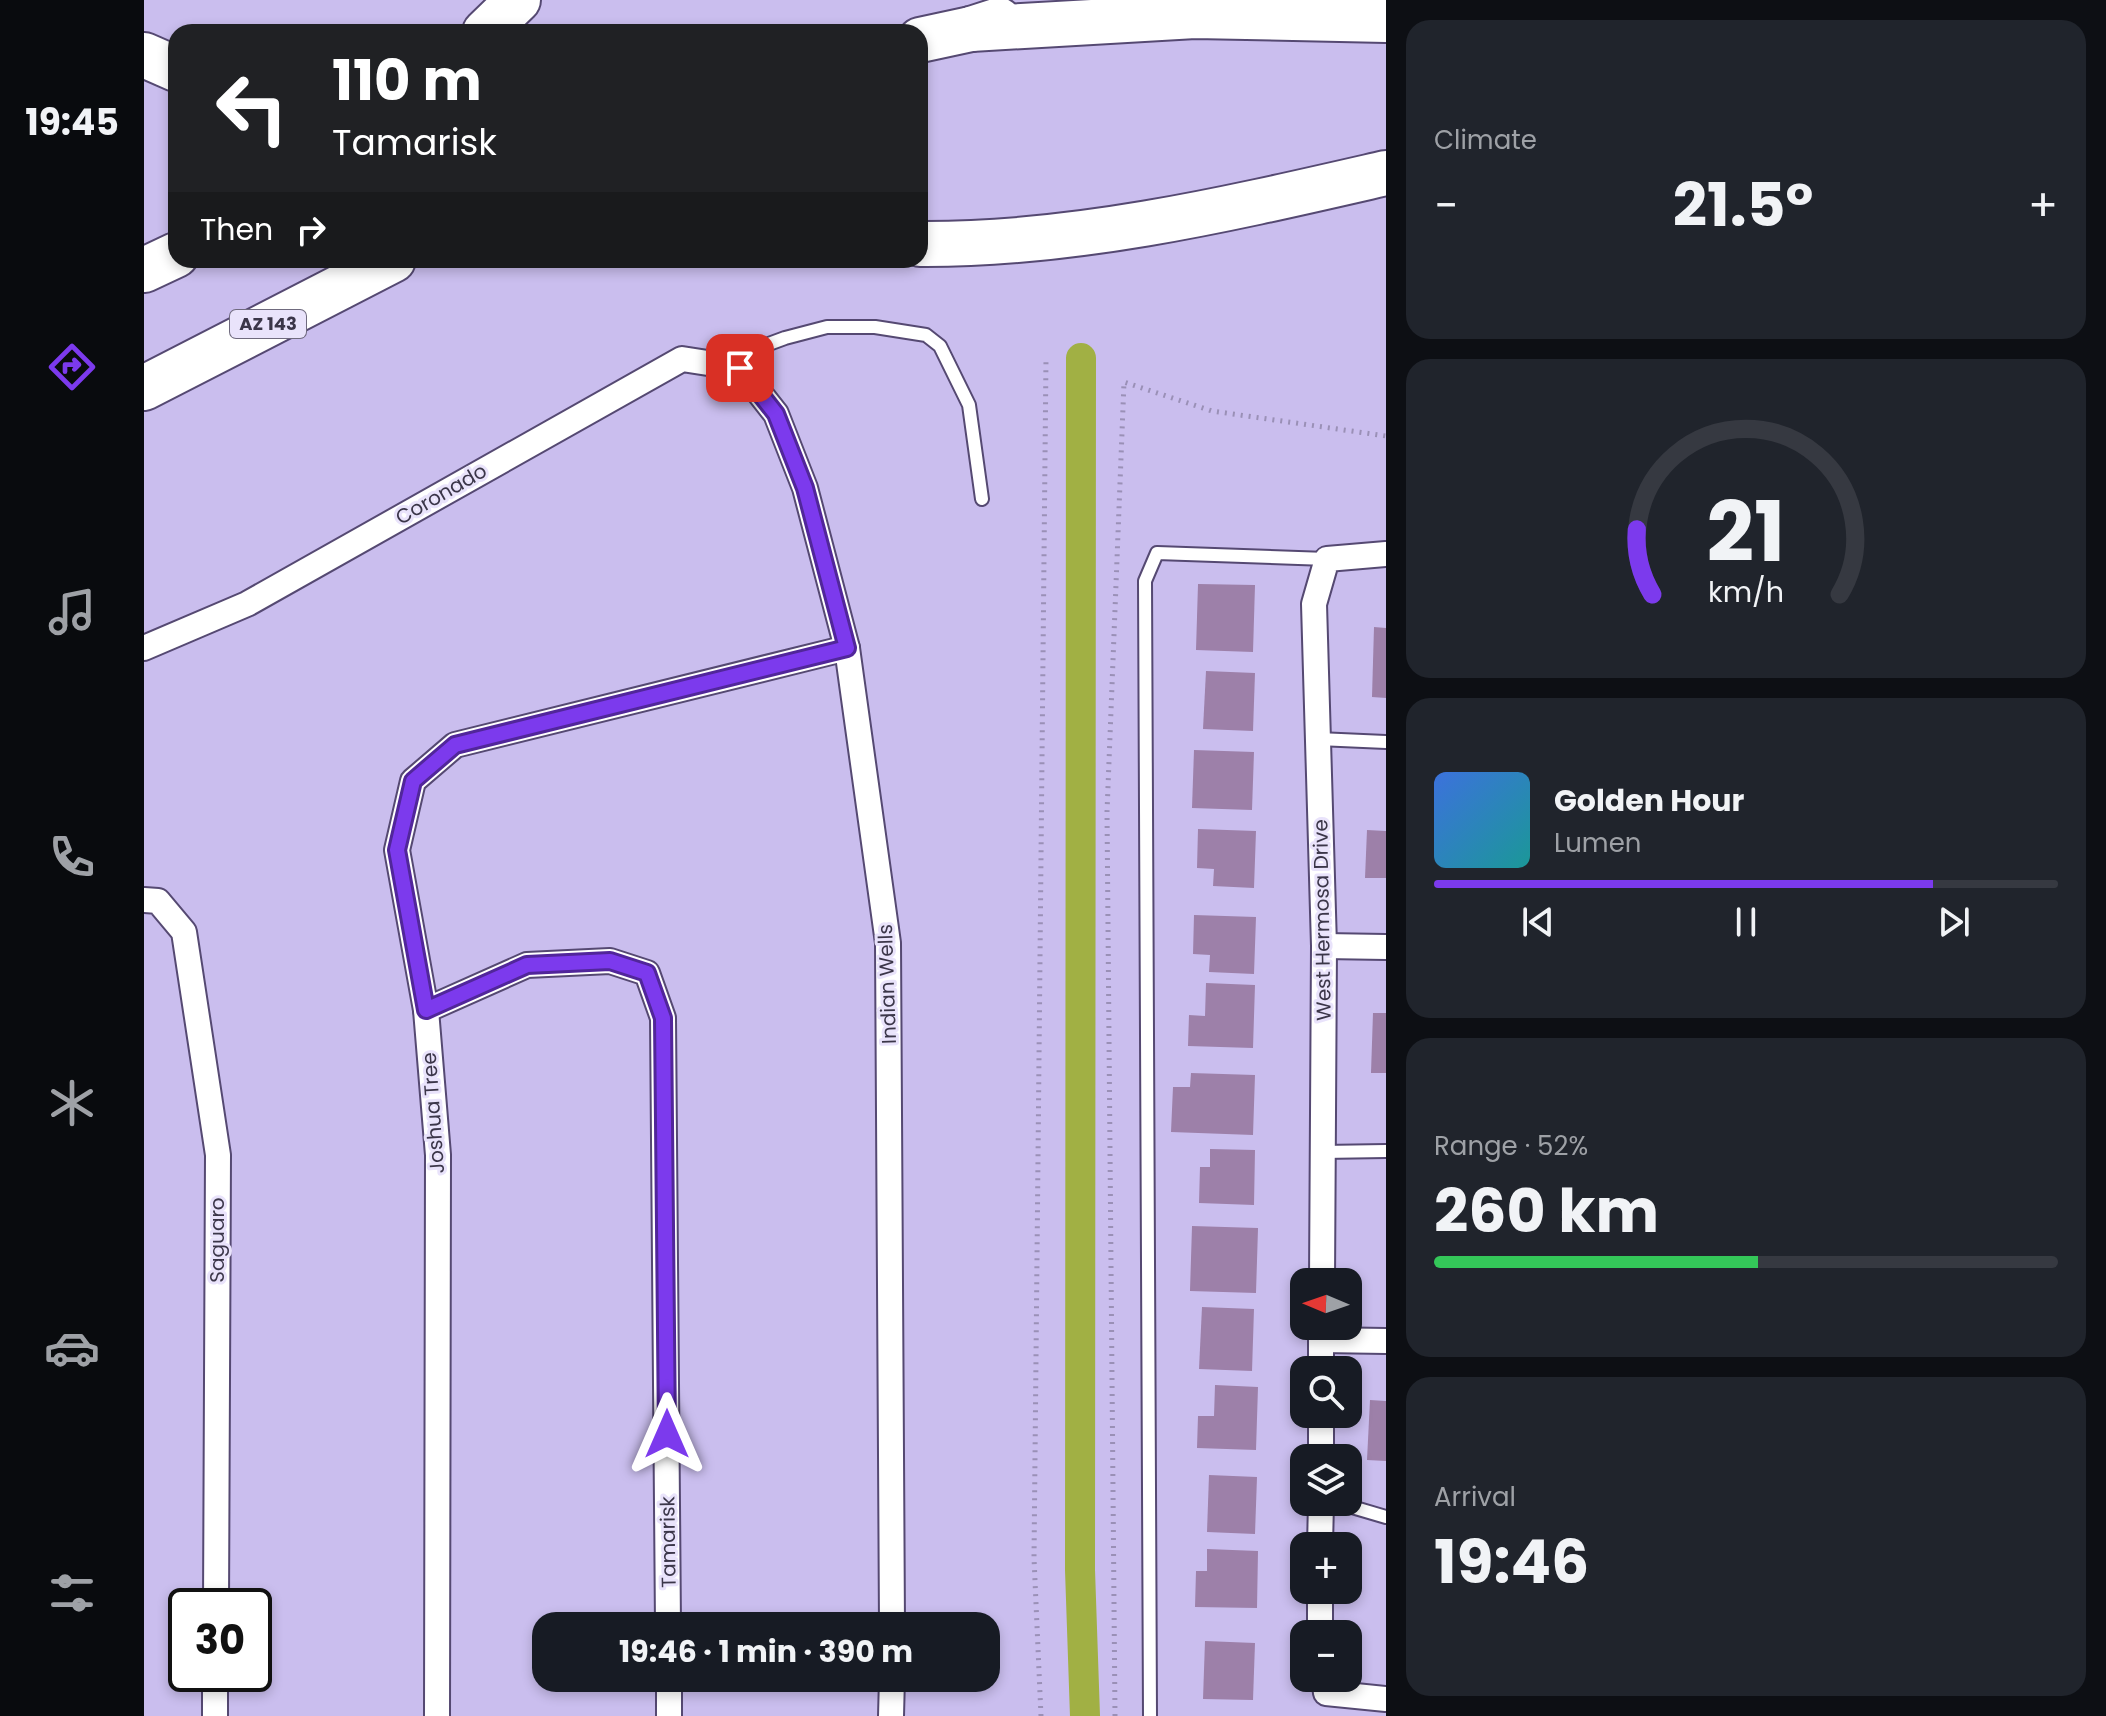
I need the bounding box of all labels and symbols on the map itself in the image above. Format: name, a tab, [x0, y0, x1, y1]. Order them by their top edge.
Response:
road number: AZ 143	[230, 310, 306, 338]
pin	[706, 334, 774, 402]
street label: Coronado	[390, 457, 492, 531]
street label: West Hermosa Drive	[1306, 819, 1338, 1021]
street label: Indian Wells	[871, 924, 903, 1044]
street label: Joshua Tree	[415, 1051, 451, 1175]
street label: Saguaro	[203, 1197, 231, 1283]
north arrow	[1290, 1268, 1362, 1340]
position arrow	[625, 1392, 709, 1476]
street label: Tamarisk	[653, 1495, 683, 1588]
speed limit sign: 30	[168, 1588, 272, 1692]

